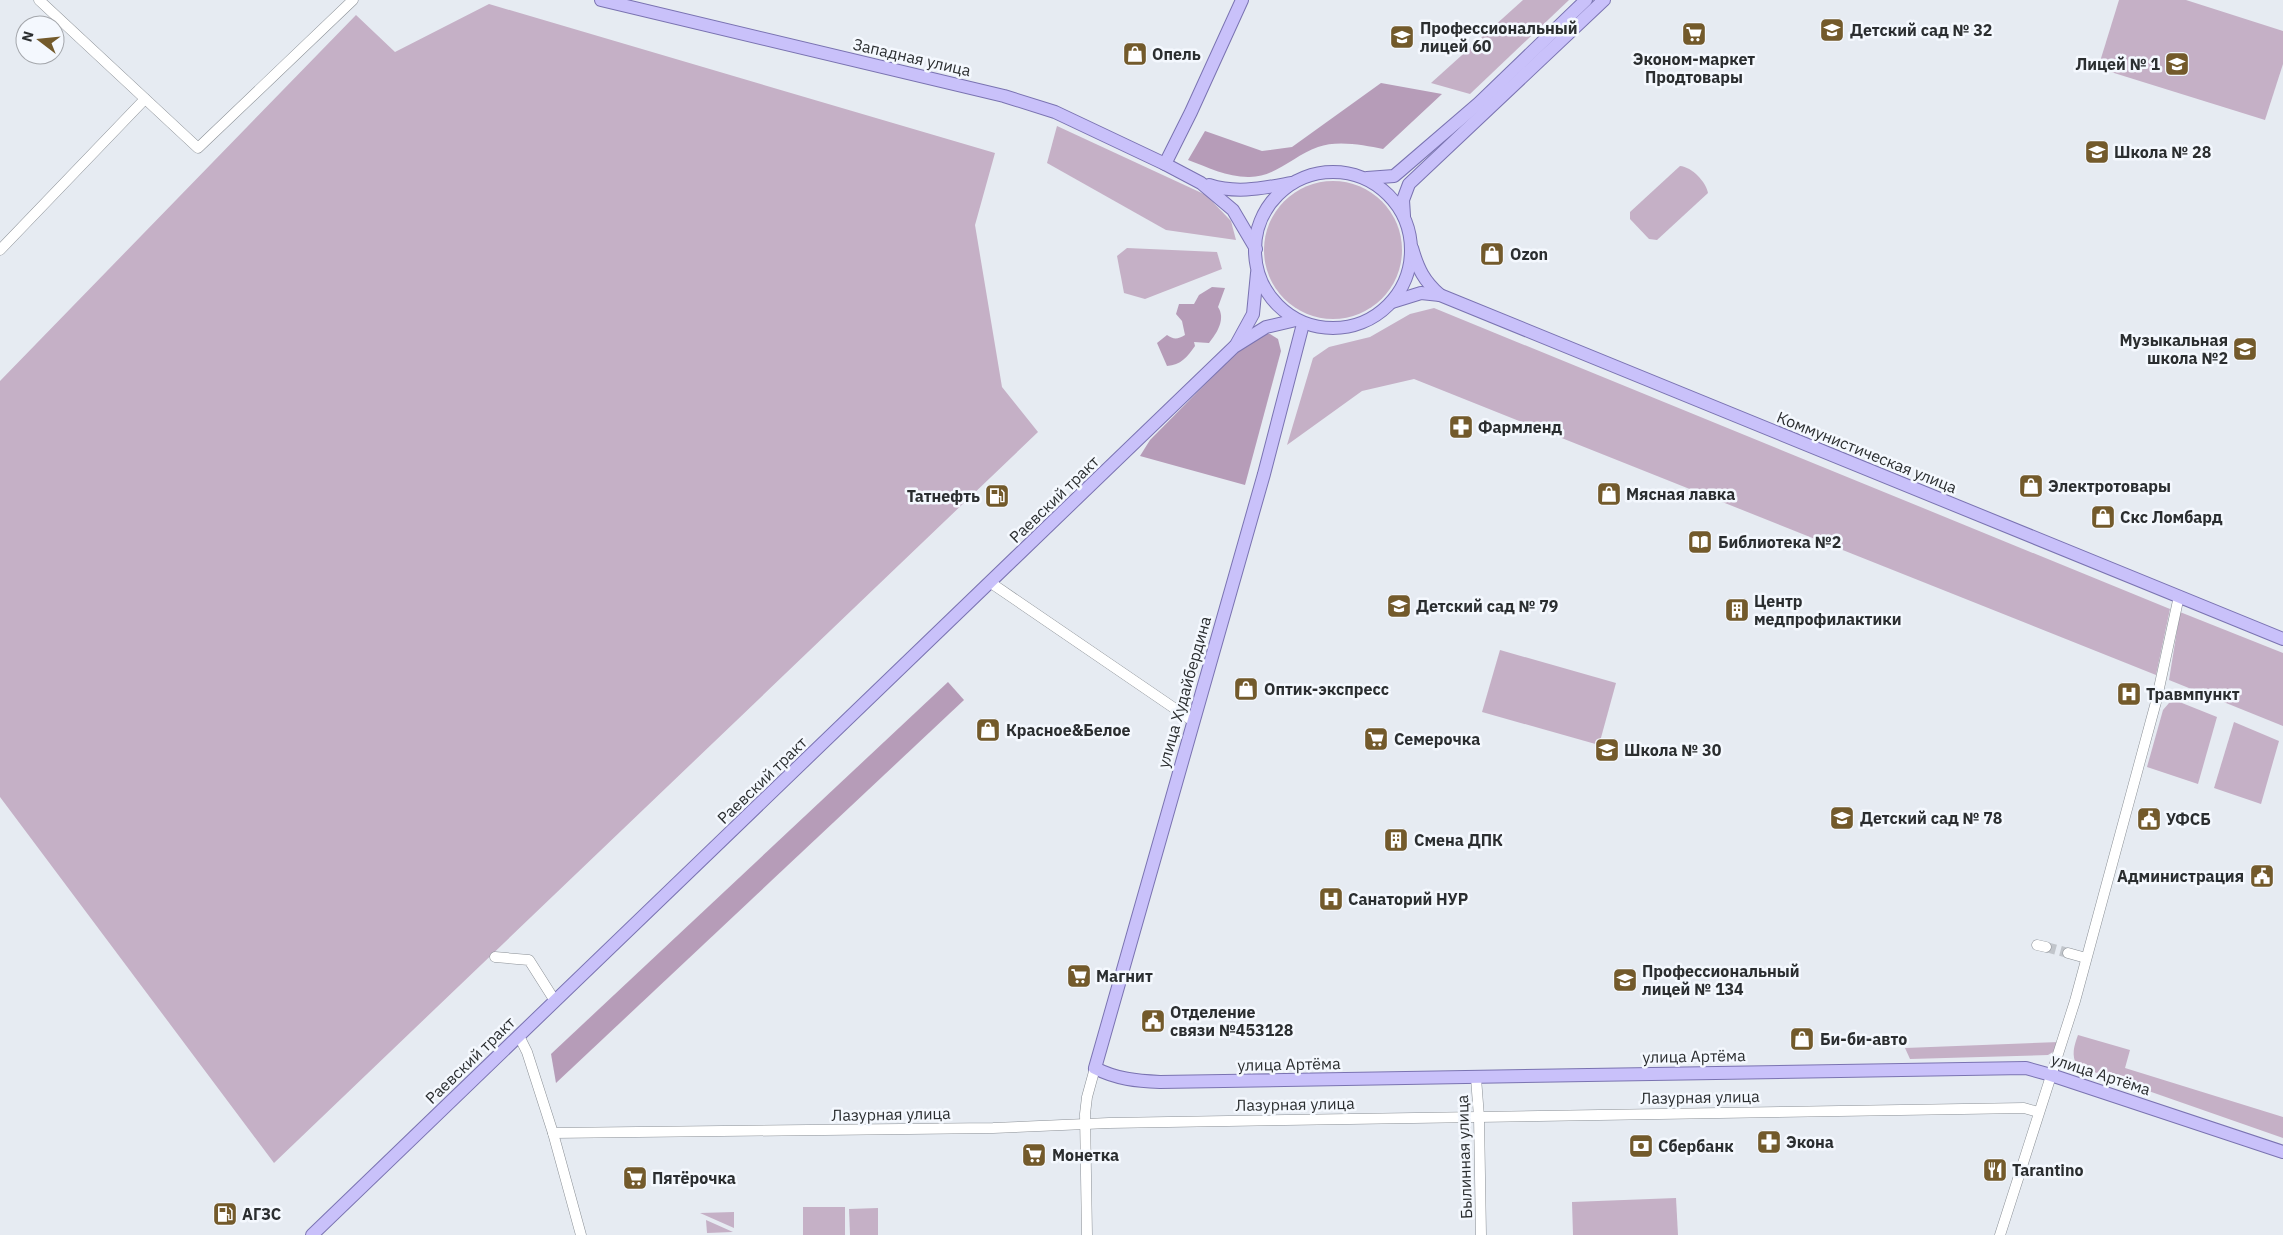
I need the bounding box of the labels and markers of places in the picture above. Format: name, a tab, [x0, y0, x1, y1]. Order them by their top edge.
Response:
school or university icon: Детский сад № 32	[1819, 17, 1845, 43]
place label: Профессиональный лицей 60	[1420, 18, 1578, 56]
place label: Детский сад № 32	[1850, 20, 1992, 40]
supermarket icon: Эконом-маркет Продтовары	[1681, 21, 1707, 47]
school or university icon: Профессиональный лицей 60	[1389, 24, 1415, 50]
shop icon: Опель	[1122, 41, 1148, 67]
place label: Опель	[1152, 44, 1201, 64]
place label: Эконом-маркет Продтовары	[1633, 49, 1755, 87]
school or university icon: Лицей № 1	[2164, 51, 2190, 77]
place label: Лицей № 1	[2075, 54, 2160, 74]
school or university icon: Школа № 28	[2084, 139, 2110, 165]
place label: Школа № 28	[2114, 142, 2211, 162]
shop icon: Ozon	[1479, 241, 1505, 267]
place label: Ozon	[1510, 244, 1548, 264]
place label: Музыкальная школа №2	[2120, 330, 2228, 368]
school or university icon: Музыкальная школа №2	[2232, 336, 2258, 362]
pharmacy icon: Фармленд	[1448, 414, 1474, 440]
place label: Фармленд	[1478, 417, 1562, 437]
shop icon: Электротовары	[2018, 473, 2044, 499]
place label: Электротовары	[2048, 476, 2171, 496]
shop icon: Мясная лавка	[1596, 481, 1622, 507]
fuel station icon: Татнефть	[984, 483, 1010, 509]
place label: Мясная лавка	[1626, 484, 1735, 504]
place label: Татнефть	[907, 486, 980, 506]
shop icon: Скс Ломбард	[2090, 504, 2116, 530]
place label: Скс Ломбард	[2120, 507, 2223, 527]
library icon: Библиотека №2	[1687, 529, 1713, 555]
place label: Библиотека №2	[1718, 532, 1841, 552]
place label: Центр медпрофилактики	[1754, 591, 1901, 629]
school or university icon: Детский сад № 79	[1386, 593, 1412, 619]
place label: Детский сад № 79	[1416, 596, 1558, 616]
building icon: Центр медпрофилактики	[1724, 597, 1750, 623]
shop icon: Оптик-экспресс	[1233, 676, 1259, 702]
place label: Оптик-экспресс	[1264, 679, 1389, 699]
hospital icon: Травмпункт	[2116, 681, 2142, 707]
place label: Травмпункт	[2146, 684, 2240, 704]
shop icon: Красное&Белое	[975, 717, 1001, 743]
place label: Красное&Белое	[1006, 720, 1130, 740]
supermarket icon: Семерочка	[1363, 726, 1389, 752]
place label: Семерочка	[1394, 729, 1480, 749]
school or university icon: Школа № 30	[1594, 737, 1620, 763]
place label: Школа № 30	[1624, 740, 1722, 760]
school or university icon: Детский сад № 78	[1829, 805, 1855, 831]
public building icon: УФСБ	[2136, 806, 2162, 832]
place label: Детский сад № 78	[1860, 808, 2002, 828]
place label: УФСБ	[2166, 809, 2211, 829]
building icon: Смена ДПК	[1383, 827, 1409, 853]
place label: Смена ДПК	[1414, 830, 1503, 850]
public building icon: Администрация	[2249, 863, 2275, 889]
place label: Администрация	[2117, 866, 2244, 886]
hospital icon: Санаторий НУР	[1318, 886, 1344, 912]
place label: Санаторий НУР	[1348, 889, 1468, 909]
place label: Профессиональный лицей № 134	[1642, 961, 1800, 999]
supermarket icon: Магнит	[1066, 963, 1092, 989]
place label: Магнит	[1096, 966, 1153, 986]
school or university icon: Профессиональный лицей № 134	[1612, 967, 1638, 993]
place label: Отделение связи №453128	[1170, 1002, 1293, 1040]
public building icon: Отделение связи №453128	[1140, 1008, 1166, 1034]
shop icon: Би-би-авто	[1789, 1026, 1815, 1052]
place label: Би-би-авто	[1820, 1029, 1907, 1049]
pharmacy icon: Экона	[1756, 1129, 1782, 1155]
place label: Экона	[1786, 1132, 1834, 1152]
bank icon: Сбербанк	[1628, 1133, 1654, 1159]
place label: Сбербанк	[1658, 1136, 1734, 1156]
supermarket icon: Монетка	[1021, 1142, 1047, 1168]
place label: Монетка	[1052, 1145, 1119, 1165]
restaurant icon: Tarantino	[1982, 1157, 2008, 1183]
place label: Tarantino	[2012, 1160, 2083, 1180]
supermarket icon: Пятёрочка	[622, 1165, 648, 1191]
place label: Пятёрочка	[652, 1168, 736, 1188]
fuel station icon: АГЗС	[212, 1201, 238, 1227]
place label: АГЗС	[242, 1204, 281, 1224]

